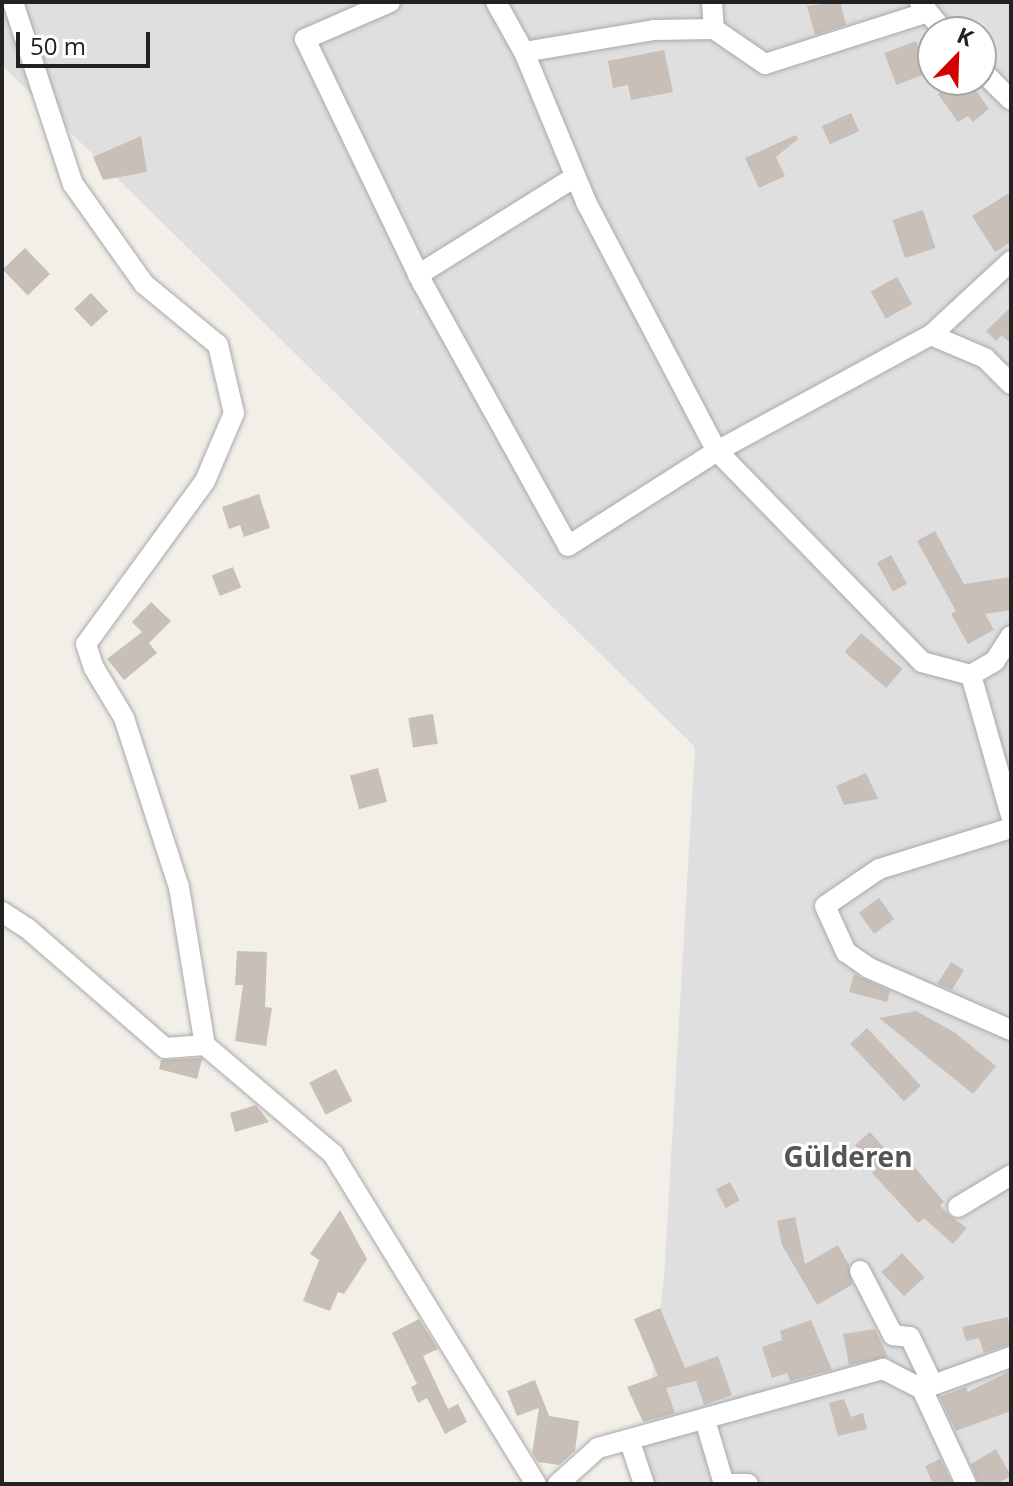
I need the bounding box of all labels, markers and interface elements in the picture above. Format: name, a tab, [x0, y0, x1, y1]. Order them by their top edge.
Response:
scale bar	[20, 16, 154, 66]
north arrow	[917, 16, 997, 96]
text: K	[953, 19, 978, 52]
text: 50 m	[30, 29, 86, 62]
district label: Gülderen	[783, 1139, 913, 1173]

